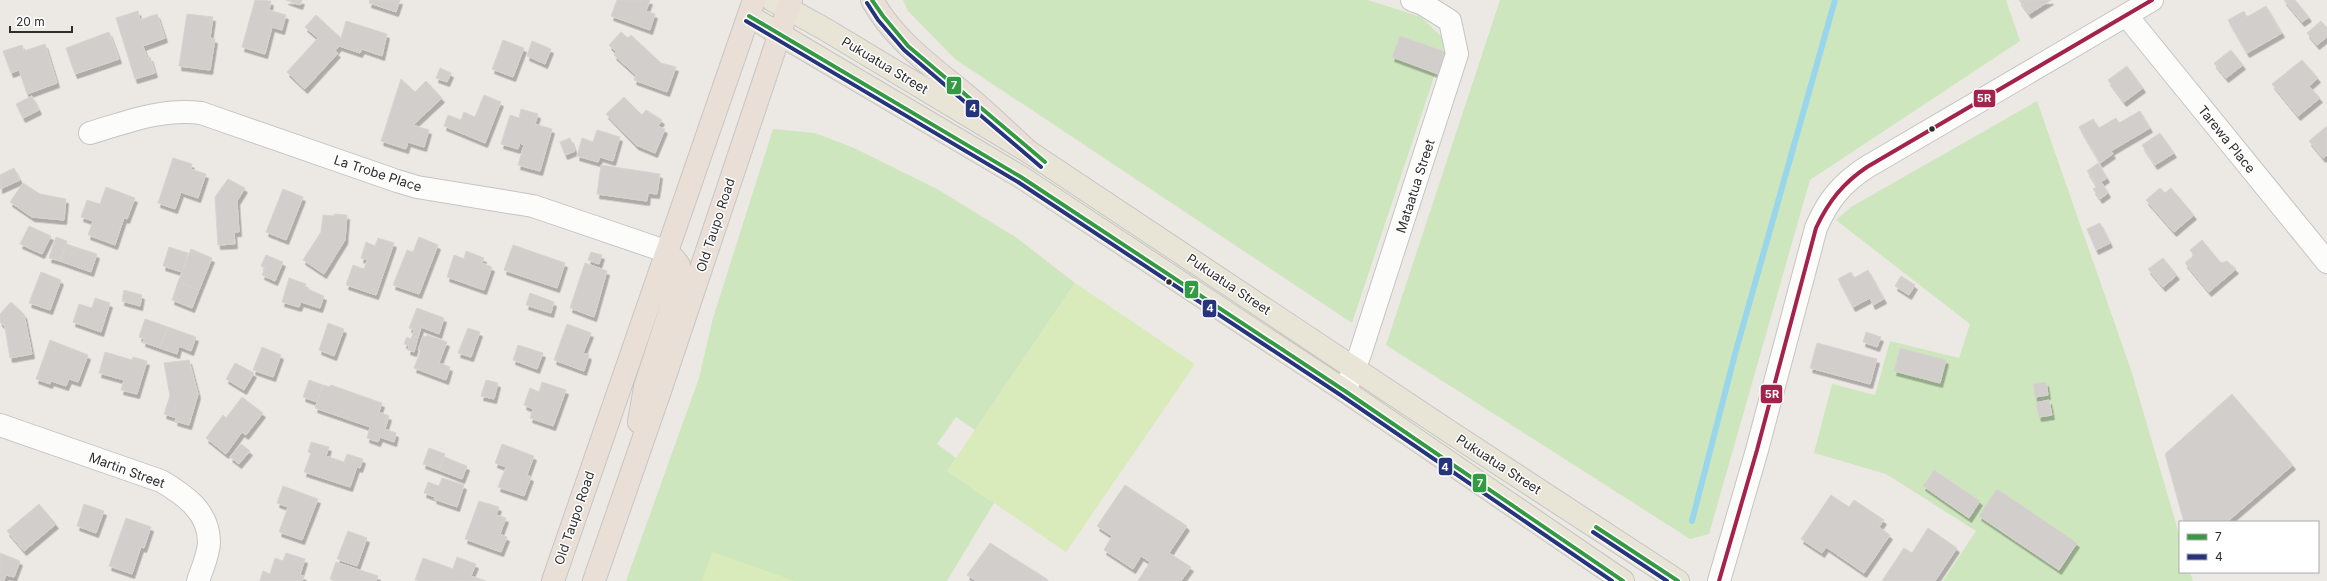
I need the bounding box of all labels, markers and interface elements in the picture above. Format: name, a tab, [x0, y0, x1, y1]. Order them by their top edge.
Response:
scale bar	[10, 8, 72, 34]
text: 20 m	[16, 14, 45, 29]
street label: Pukuatua Street	[839, 33, 931, 97]
line badge: 7	[946, 76, 962, 95]
text: 7	[951, 78, 957, 92]
line badge: 5R	[1973, 89, 1996, 108]
text: 5R	[1977, 91, 1991, 105]
line badge: 4	[965, 99, 980, 118]
text: 4	[969, 101, 977, 115]
street label: Tarewa Place	[2195, 102, 2259, 176]
unlabelled marker	[1927, 124, 1937, 134]
street label: Mataatua Street	[1392, 137, 1438, 235]
street label: La Trobe Place	[332, 151, 424, 195]
street label: Old Taupo Road	[692, 176, 738, 274]
street label: Pukuatua Street	[1184, 250, 1274, 318]
unlabelled marker	[1164, 277, 1174, 287]
line badge: 7	[1184, 280, 1199, 299]
text: 7	[1189, 283, 1195, 297]
line badge: 4	[1202, 299, 1217, 318]
text: 4	[1206, 301, 1214, 315]
line badge: 5R	[1760, 384, 1783, 404]
text: 5R	[1765, 387, 1779, 401]
street label: Pukuatua Street	[1454, 431, 1544, 497]
street label: Martin Street	[87, 449, 167, 491]
line badge: 4	[1438, 457, 1453, 476]
text: 4	[1441, 460, 1449, 474]
street label: Old Taupo Road	[550, 469, 598, 567]
line badge: 7	[1472, 473, 1487, 493]
text: 7	[1477, 476, 1483, 490]
legend	[2179, 521, 2319, 573]
text: 7	[2215, 529, 2222, 544]
text: 4	[2215, 549, 2223, 564]

